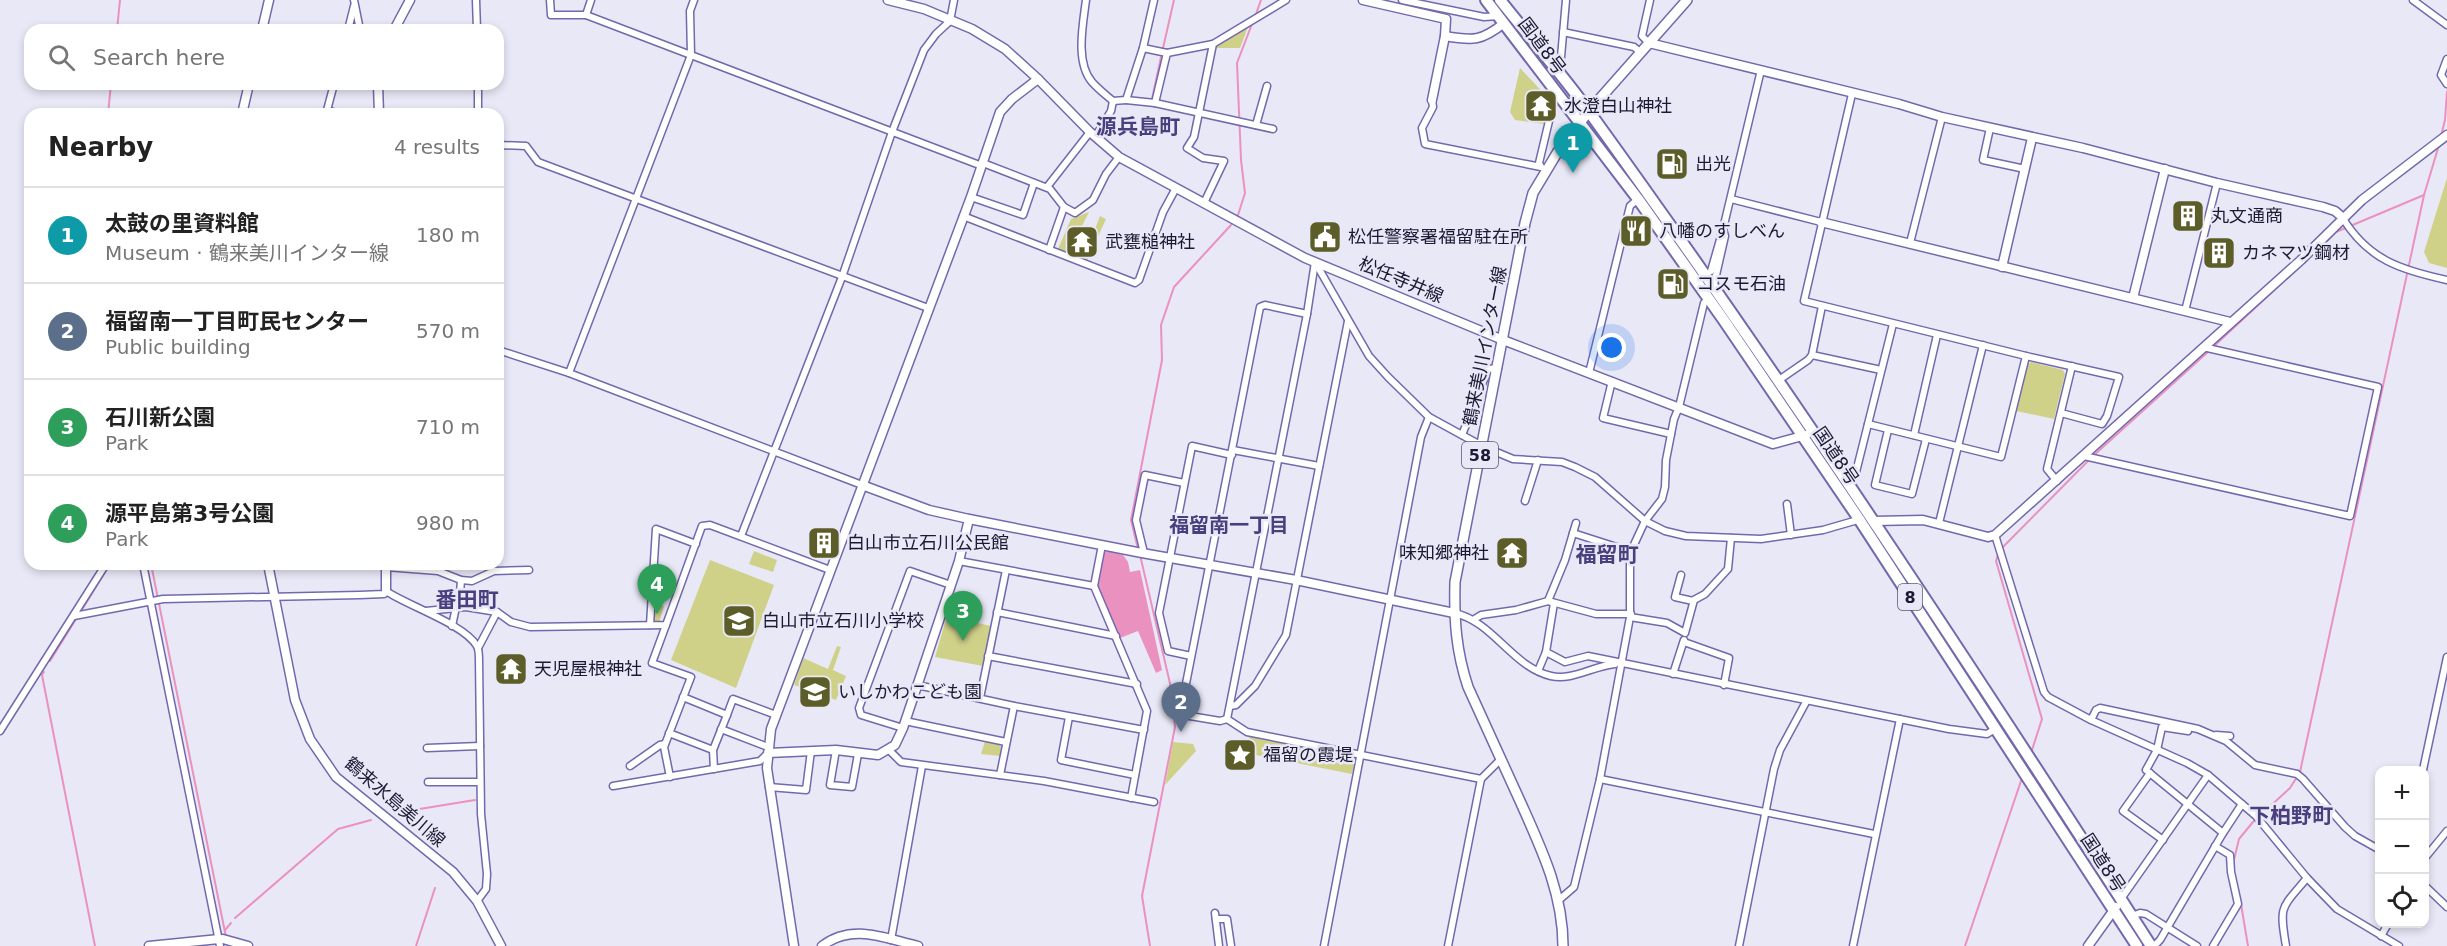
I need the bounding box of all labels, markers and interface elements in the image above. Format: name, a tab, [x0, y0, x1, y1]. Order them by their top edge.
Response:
street label: 国道8号	[1514, 13, 1570, 78]
search box	[24, 24, 504, 90]
icon: search	[45, 41, 78, 74]
text: Search here	[93, 45, 225, 70]
temple icon: 水澄白山神社	[1523, 88, 1559, 124]
place label: 水澄白山神社	[1564, 95, 1672, 116]
district label: 源兵島町	[1096, 115, 1180, 139]
pin: 1	[1554, 124, 1592, 173]
text: Nearby	[48, 132, 153, 162]
text: 4 results	[394, 135, 480, 159]
fuel station icon: 出光	[1654, 146, 1690, 182]
place label: 出光	[1695, 153, 1731, 174]
building icon: 丸文通商	[2170, 198, 2206, 234]
place label: 丸文通商	[2211, 205, 2283, 226]
text: 太鼓の里資料館	[105, 211, 259, 236]
restaurant icon: 八幡のすしべん	[1618, 213, 1654, 249]
public building icon: 松任警察署福留駐在所	[1307, 219, 1343, 255]
place label: 八幡のすしべん	[1659, 220, 1785, 241]
text: 1	[61, 223, 74, 247]
text: 180 m	[416, 223, 480, 247]
temple icon: 武甕槌神社	[1064, 224, 1100, 260]
place label: 松任警察署福留駐在所	[1348, 226, 1528, 247]
place label: 武甕槌神社	[1105, 231, 1195, 252]
building icon: カネマツ鋼材	[2201, 235, 2237, 271]
text: Museum · 鶴来美川インター線	[105, 241, 389, 265]
place label: カネマツ鋼材	[2242, 242, 2350, 263]
street label: 松任寺井線	[1356, 252, 1447, 307]
street label: 鶴来美川インター線	[1459, 264, 1510, 427]
fuel station icon: コスモ石油	[1655, 266, 1691, 302]
place label: コスモ石油	[1696, 273, 1786, 294]
text: 福留南一丁目町民センター	[105, 309, 369, 334]
text: 2	[61, 319, 74, 343]
text: 570 m	[416, 319, 480, 343]
your location	[1597, 333, 1626, 362]
text: Public building	[105, 335, 251, 359]
text: 石川新公園	[105, 405, 215, 430]
text: 3	[61, 415, 74, 439]
text: 710 m	[416, 415, 480, 439]
street label: 国道8号	[1809, 423, 1863, 489]
text: Park	[105, 431, 148, 455]
road number: 58	[1462, 442, 1498, 468]
text: 源平島第3号公園	[105, 501, 274, 526]
text: 4	[61, 511, 74, 535]
text: 980 m	[416, 511, 480, 535]
district label: 福留南一丁目	[1169, 513, 1289, 537]
building icon: 白山市立石川公民館	[806, 525, 842, 561]
text: Park	[105, 527, 148, 551]
place label: 白山市立石川公民館	[847, 532, 1009, 553]
temple icon: 味知郷神社	[1494, 535, 1530, 571]
place label: 味知郷神社	[1399, 542, 1489, 563]
district label: 福留町	[1576, 543, 1639, 567]
pin: 4	[638, 564, 676, 614]
road number: 8	[1898, 584, 1922, 610]
district label: 番田町	[436, 588, 499, 612]
pin: 3	[944, 592, 982, 641]
school or university icon: 白山市立石川小学校	[721, 603, 757, 639]
place label: 白山市立石川小学校	[762, 610, 924, 631]
temple icon: 天児屋根神社	[493, 651, 529, 687]
place label: 天児屋根神社	[534, 658, 642, 679]
school or university icon: いしかわこども園	[797, 674, 833, 710]
place label: いしかわこども園	[838, 681, 982, 702]
pin: 2	[1162, 682, 1200, 732]
place icon: 福留の霞堤	[1222, 737, 1258, 773]
place label: 福留の霞堤	[1263, 744, 1353, 765]
street label: 鶴来水島美川線	[341, 752, 450, 851]
map controls	[2375, 766, 2429, 928]
button: +	[2375, 766, 2429, 820]
district label: 下柏野町	[2249, 804, 2333, 828]
button: −	[2375, 820, 2429, 874]
street label: 国道8号	[2077, 830, 2130, 896]
button: locate	[2375, 874, 2429, 928]

